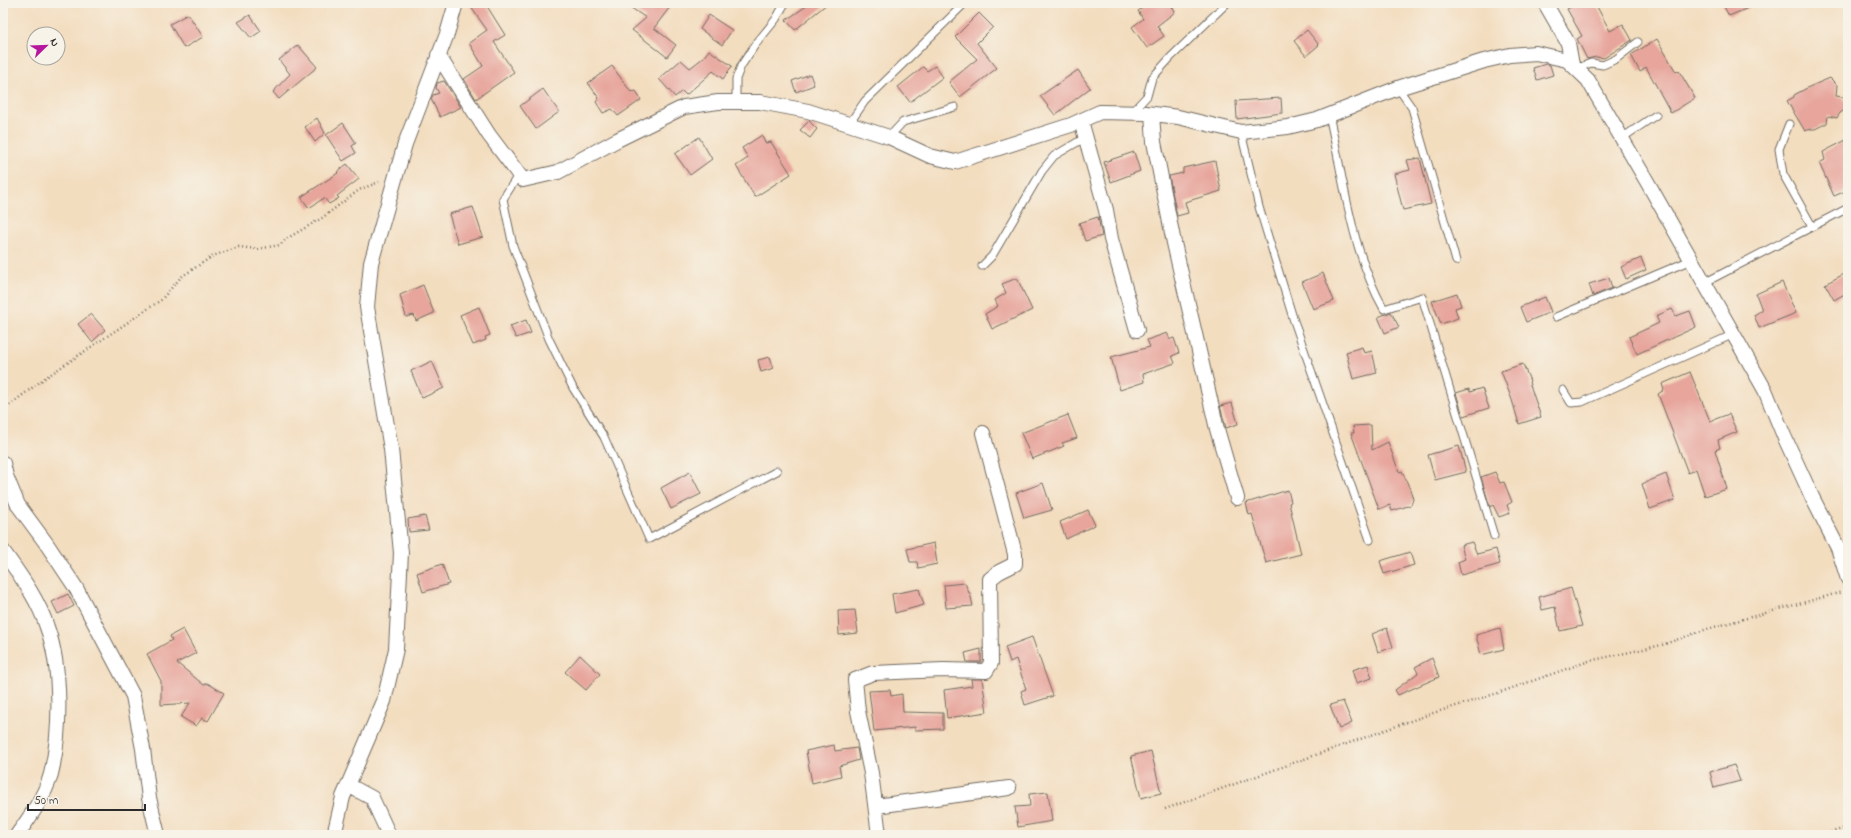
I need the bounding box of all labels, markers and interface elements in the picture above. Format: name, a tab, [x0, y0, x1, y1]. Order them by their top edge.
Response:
north arrow	[26, 26, 66, 66]
text: N	[45, 36, 63, 49]
scale bar	[28, 786, 145, 812]
text: 50 m	[34, 792, 58, 810]

